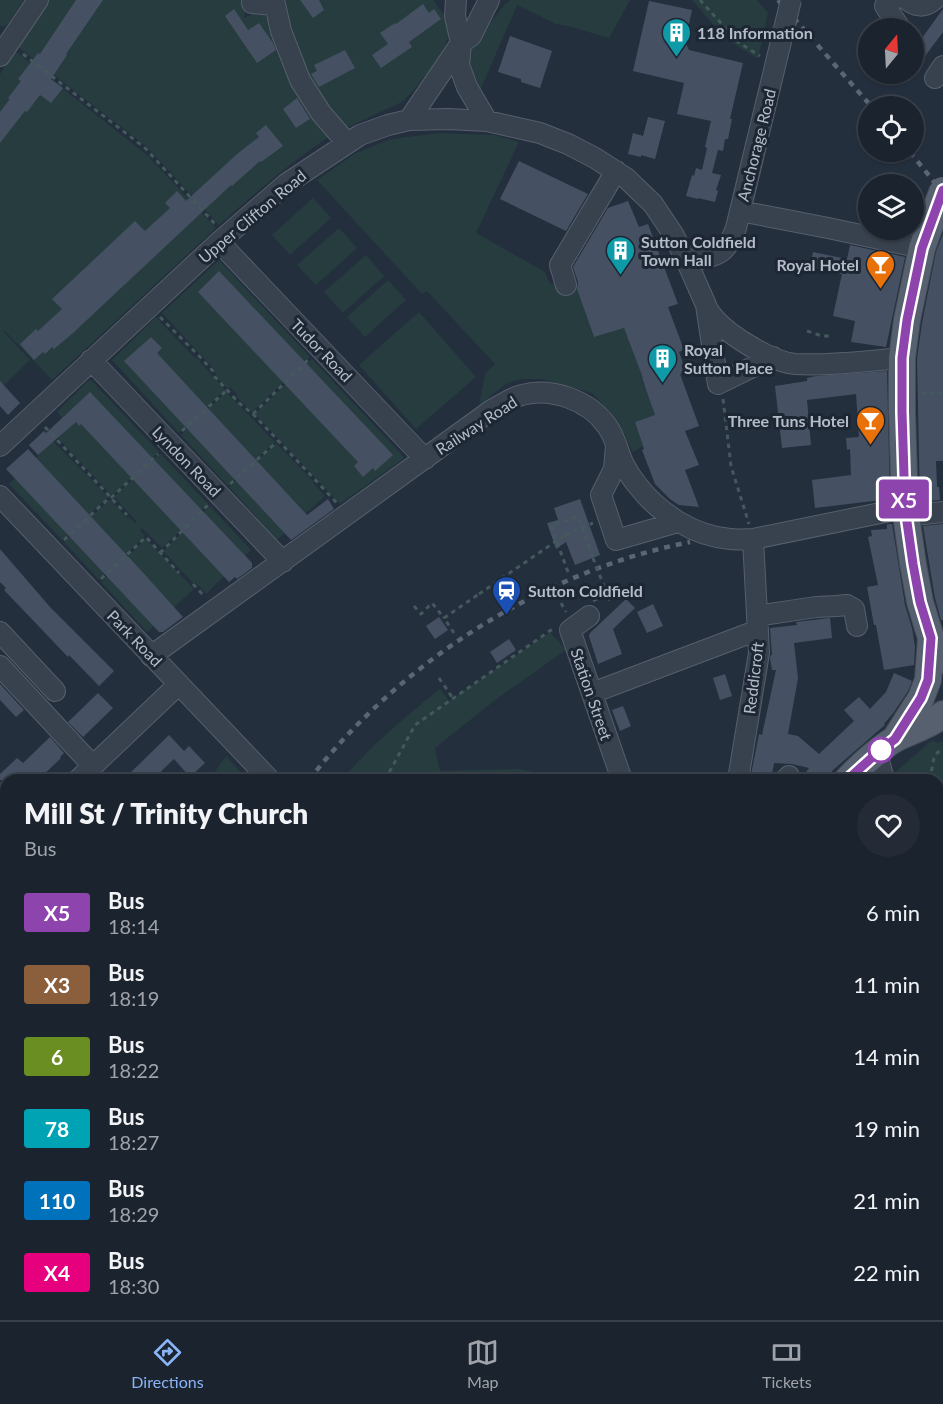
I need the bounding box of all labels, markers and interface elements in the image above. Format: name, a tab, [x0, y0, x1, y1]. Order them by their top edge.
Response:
building icon: 118 Information	[660, 16, 692, 58]
north arrow	[858, 18, 924, 84]
map controls	[858, 18, 924, 240]
place label: 118 Information	[697, 23, 813, 42]
street label: Anchorage Road	[733, 87, 779, 203]
button: locate	[858, 96, 924, 162]
street label: Upper Clifton Road	[194, 166, 310, 266]
button: layers	[858, 174, 924, 240]
place label: Sutton Coldfield Town Hall	[641, 232, 756, 269]
building icon: Sutton Coldfield Town Hall	[604, 234, 636, 276]
bar icon: Royal Hotel	[864, 248, 896, 290]
place label: Royal Hotel	[777, 255, 859, 274]
street label: Tudor Road	[287, 315, 357, 385]
place label: Royal Sutton Place	[684, 340, 773, 377]
building icon: Royal Sutton Place	[647, 342, 679, 384]
street label: Railway Road	[432, 392, 520, 458]
bar icon: Three Tuns Hotel	[854, 404, 886, 446]
place label: Three Tuns Hotel	[728, 411, 849, 430]
street label: Lyndon Road	[149, 422, 225, 500]
line badge: X5	[877, 480, 931, 518]
text: X5	[891, 487, 917, 512]
station icon: Sutton Coldfield	[491, 574, 523, 616]
place label: Sutton Coldfield	[528, 581, 643, 600]
street label: Park Road	[104, 606, 166, 670]
street label: Reddicroft	[739, 641, 767, 715]
street label: Station Street	[567, 646, 617, 743]
unlabelled marker	[868, 737, 894, 763]
button: heart	[857, 794, 920, 857]
text: Mill St / Trinity Church	[24, 796, 308, 830]
text: Bus	[24, 836, 57, 860]
text: Bus	[108, 887, 144, 914]
text: 6 min	[866, 899, 920, 926]
text: X5	[44, 900, 70, 925]
text: 18:14	[108, 914, 159, 938]
text: Bus	[108, 959, 144, 986]
text: 11 min	[853, 971, 920, 998]
text: X3	[44, 972, 70, 997]
text: 18:19	[108, 986, 159, 1010]
text: Bus	[108, 1031, 144, 1058]
text: 14 min	[853, 1043, 920, 1070]
text: 6	[51, 1044, 63, 1069]
text: 18:22	[108, 1058, 159, 1082]
text: Bus	[108, 1103, 144, 1130]
text: 19 min	[853, 1115, 920, 1142]
text: 78	[45, 1116, 69, 1141]
text: 18:27	[108, 1130, 159, 1154]
text: Bus	[108, 1175, 144, 1202]
text: 21 min	[853, 1187, 920, 1214]
text: 110	[39, 1188, 75, 1213]
text: 18:29	[108, 1202, 159, 1226]
text: Bus	[108, 1247, 144, 1274]
text: 22 min	[853, 1259, 920, 1286]
text: X4	[44, 1260, 70, 1285]
text: 18:30	[108, 1274, 159, 1298]
tab: Directions	[131, 1336, 204, 1391]
tab: Map	[466, 1336, 499, 1391]
tab: Tickets	[762, 1336, 812, 1391]

